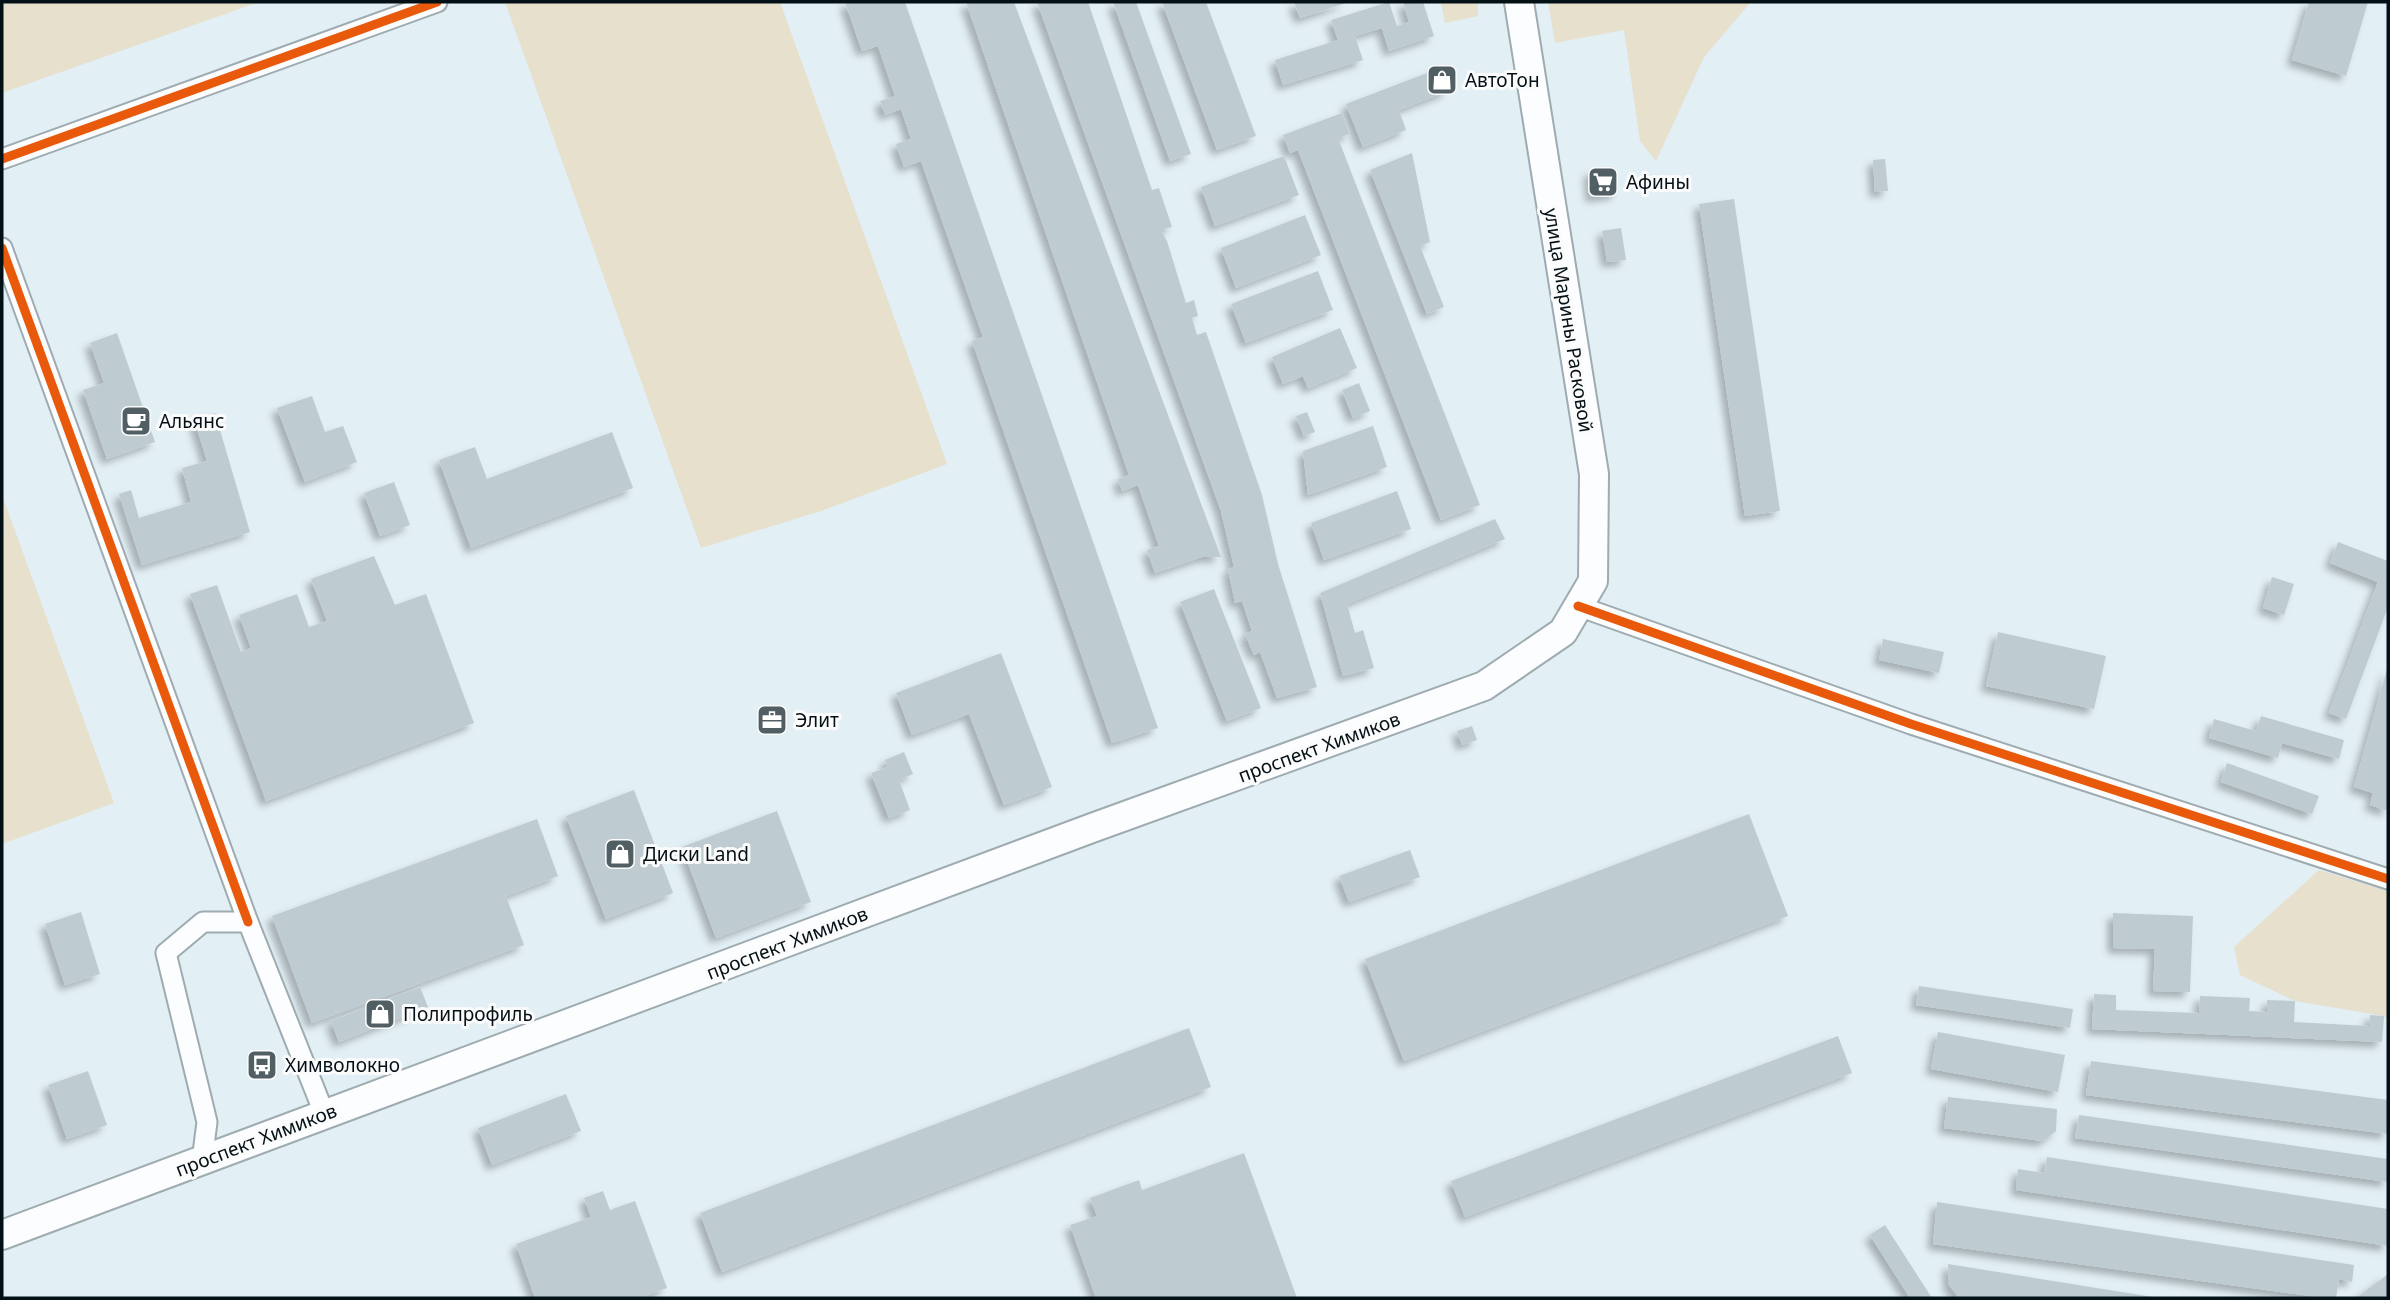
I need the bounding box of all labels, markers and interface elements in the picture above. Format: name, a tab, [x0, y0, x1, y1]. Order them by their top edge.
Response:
shop icon: АвтоТон	[1425, 63, 1459, 97]
place label: АвтоТон	[1465, 67, 1540, 93]
supermarket icon: Афины	[1586, 165, 1620, 199]
place label: Афины	[1626, 169, 1690, 195]
street label: улица Марины Расковой	[1538, 206, 1600, 434]
cafe icon: Альянс	[119, 404, 153, 438]
place label: Альянс	[159, 408, 224, 434]
office icon: Элит	[755, 703, 789, 737]
street label: проспект Химиков	[1234, 706, 1404, 788]
place label: Элит	[795, 707, 839, 733]
shop icon: Диски Land	[603, 837, 637, 871]
place label: Диски Land	[643, 841, 749, 867]
street label: проспект Химиков	[703, 900, 871, 986]
shop icon: Полипрофиль	[363, 997, 397, 1031]
place label: Полипрофиль	[403, 1001, 533, 1027]
bus stop icon: Химволокно	[245, 1048, 279, 1082]
place label: Химволокно	[285, 1052, 400, 1078]
street label: проспект Химиков	[172, 1097, 340, 1183]

